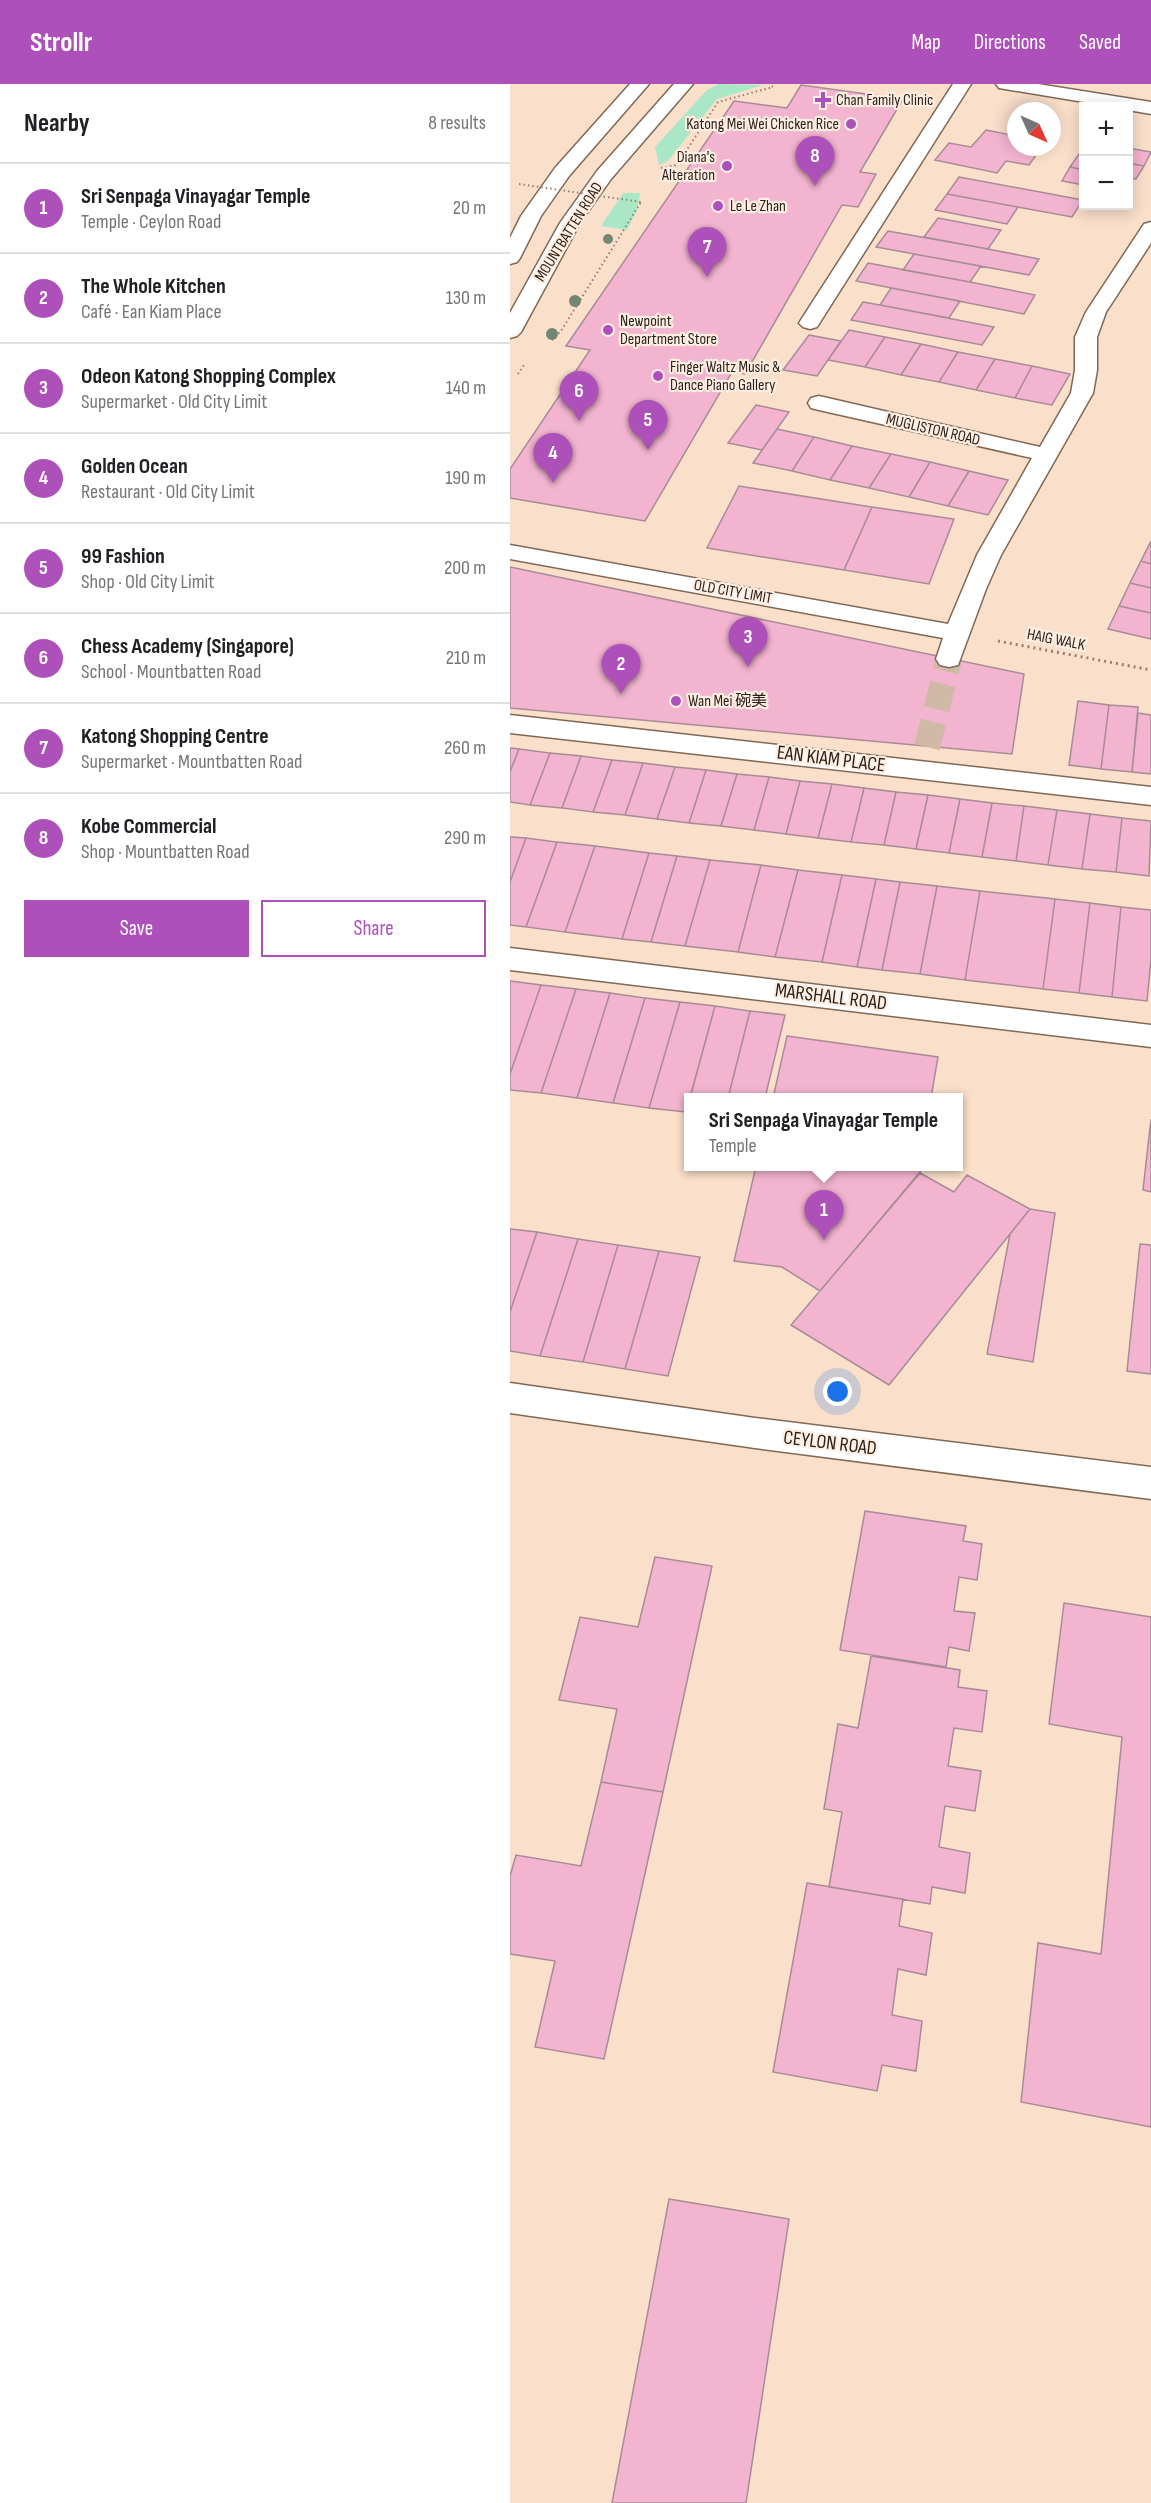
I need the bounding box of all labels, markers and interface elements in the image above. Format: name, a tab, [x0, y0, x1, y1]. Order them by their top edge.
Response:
text: Strollr	[30, 26, 92, 59]
text: Map	[911, 30, 941, 55]
text: Directions	[974, 30, 1046, 55]
text: Saved	[1079, 30, 1121, 55]
marker: Chan Family Clinic	[814, 91, 832, 109]
place label: Chan Family Clinic	[836, 91, 933, 110]
north arrow	[1007, 102, 1061, 156]
map controls	[1079, 102, 1133, 210]
button: +	[1079, 102, 1133, 156]
text: Nearby	[24, 108, 90, 139]
text: 8 results	[428, 111, 486, 135]
place label: Katong Mei Wei Chicken Rice	[686, 115, 839, 134]
marker: Katong Mei Wei Chicken Rice	[844, 117, 858, 131]
pin: 8	[796, 136, 834, 186]
place label: Diana's Alteration	[661, 148, 715, 185]
button: −	[1079, 156, 1133, 210]
marker: Diana's Alteration	[720, 159, 734, 173]
street label: MOUNTBATTEN ROAD	[531, 179, 607, 285]
text: Sri Senpaga Vinayagar Temple	[81, 183, 310, 210]
text: 1	[40, 196, 47, 220]
text: 20 m	[453, 196, 486, 220]
place label: Le Le Zhan	[730, 197, 786, 216]
marker: Le Le Zhan	[711, 199, 725, 213]
text: Temple · Ceylon Road	[81, 210, 221, 234]
pin: 7	[688, 228, 726, 277]
text: The Whole Kitchen	[81, 273, 226, 300]
text: 2	[39, 286, 48, 310]
text: 130 m	[446, 286, 486, 310]
text: Café · Ean Kiam Place	[81, 300, 222, 324]
place label: Newpoint Department Store	[620, 312, 717, 349]
marker: Newpoint Department Store	[601, 323, 615, 337]
place label: Finger Waltz Music & Dance Piano Gallery	[670, 358, 780, 395]
text: Odeon Katong Shopping Complex	[81, 363, 336, 390]
marker: Finger Waltz Music & Dance Piano Gallery	[651, 369, 665, 383]
pin: 6	[560, 372, 598, 421]
text: 3	[39, 376, 48, 400]
text: 140 m	[446, 376, 486, 400]
text: Supermarket · Old City Limit	[81, 390, 267, 414]
pin: 5	[628, 400, 668, 450]
street label: MUGLISTON ROAD	[884, 410, 982, 450]
pin: 4	[534, 434, 573, 483]
text: Golden Ocean	[81, 453, 188, 480]
text: 4	[39, 466, 48, 490]
text: 190 m	[445, 466, 486, 490]
text: Restaurant · Old City Limit	[81, 480, 255, 504]
text: 99 Fashion	[81, 543, 165, 570]
text: 5	[39, 556, 48, 580]
text: 200 m	[444, 556, 486, 580]
text: Shop · Old City Limit	[81, 570, 214, 594]
street label: OLD CITY LIMIT	[692, 576, 774, 608]
pin: 3	[728, 618, 768, 667]
street label: HAIG WALK	[1025, 625, 1087, 655]
text: Chess Academy (Singapore)	[81, 633, 294, 660]
pin: 2	[602, 644, 640, 694]
text: 6	[39, 646, 48, 670]
text: 210 m	[446, 646, 486, 670]
text: School · Mountbatten Road	[81, 660, 261, 684]
place label: Wan Mei 碗美	[688, 692, 767, 711]
marker: Wan Mei 碗美	[669, 694, 683, 708]
text: Katong Shopping Centre	[81, 723, 269, 750]
text: 7	[39, 736, 48, 760]
text: 260 m	[444, 736, 486, 760]
street label: EAN KIAM PLACE	[775, 740, 887, 778]
text: Supermarket · Mountbatten Road	[81, 750, 302, 774]
text: Kobe Commercial	[81, 813, 216, 840]
text: 8	[39, 826, 48, 850]
text: 290 m	[444, 826, 486, 850]
text: Shop · Mountbatten Road	[81, 840, 249, 864]
button: Save	[24, 900, 249, 957]
button: Share	[261, 900, 486, 957]
street label: MARSHALL ROAD	[774, 978, 888, 1016]
popup	[684, 1093, 963, 1171]
text: Sri Senpaga Vinayagar Temple	[709, 1107, 938, 1134]
text: Temple	[709, 1134, 757, 1158]
pin: 1	[804, 1190, 844, 1240]
your location	[823, 1377, 852, 1406]
street label: CEYLON ROAD	[782, 1425, 878, 1461]

